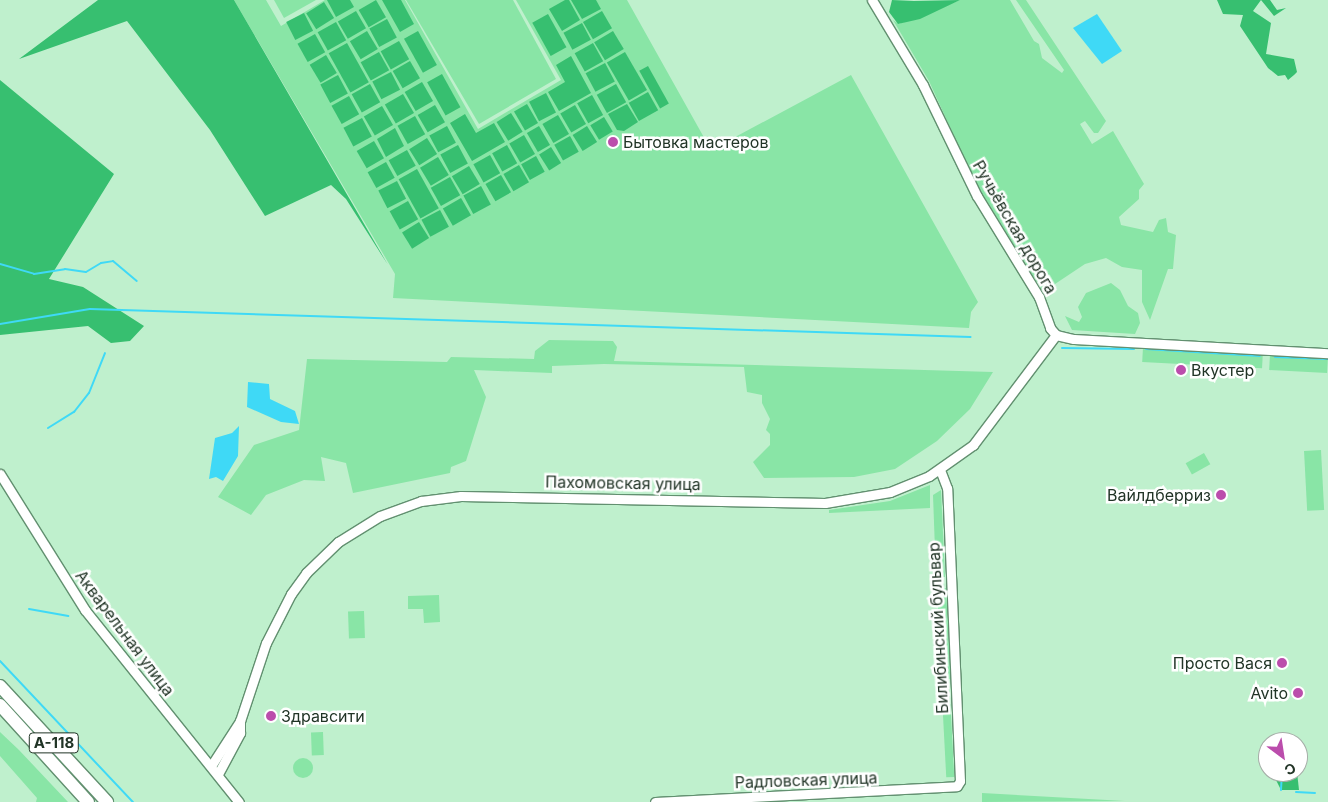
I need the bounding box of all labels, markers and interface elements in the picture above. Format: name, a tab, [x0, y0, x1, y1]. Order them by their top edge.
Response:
place label: Бытовка мастеров	[623, 132, 768, 152]
marker: Бытовка мастеров	[607, 136, 619, 148]
street label: Ручьёвская дорога	[969, 157, 1061, 297]
place label: Вкустер	[1191, 360, 1254, 380]
marker: Вкустер	[1175, 364, 1187, 376]
street label: Пахомовская улица	[545, 472, 701, 494]
place label: Вайлдберриз	[1107, 485, 1211, 505]
marker: Вайлдберриз	[1215, 489, 1227, 501]
street label: Билибинский бульвар	[924, 542, 952, 714]
street label: Акварельная улица	[72, 566, 178, 700]
place label: Просто Вася	[1173, 653, 1272, 673]
marker: Просто Вася	[1276, 657, 1288, 669]
place label: Avito	[1251, 683, 1288, 703]
marker: Avito	[1292, 687, 1304, 699]
place label: Здравсити	[281, 706, 365, 726]
marker: Здравсити	[265, 710, 277, 722]
road number: А-118	[28, 730, 80, 756]
north arrow	[1258, 732, 1308, 782]
text: С	[1282, 759, 1299, 779]
street label: Радловская улица	[734, 768, 878, 792]

